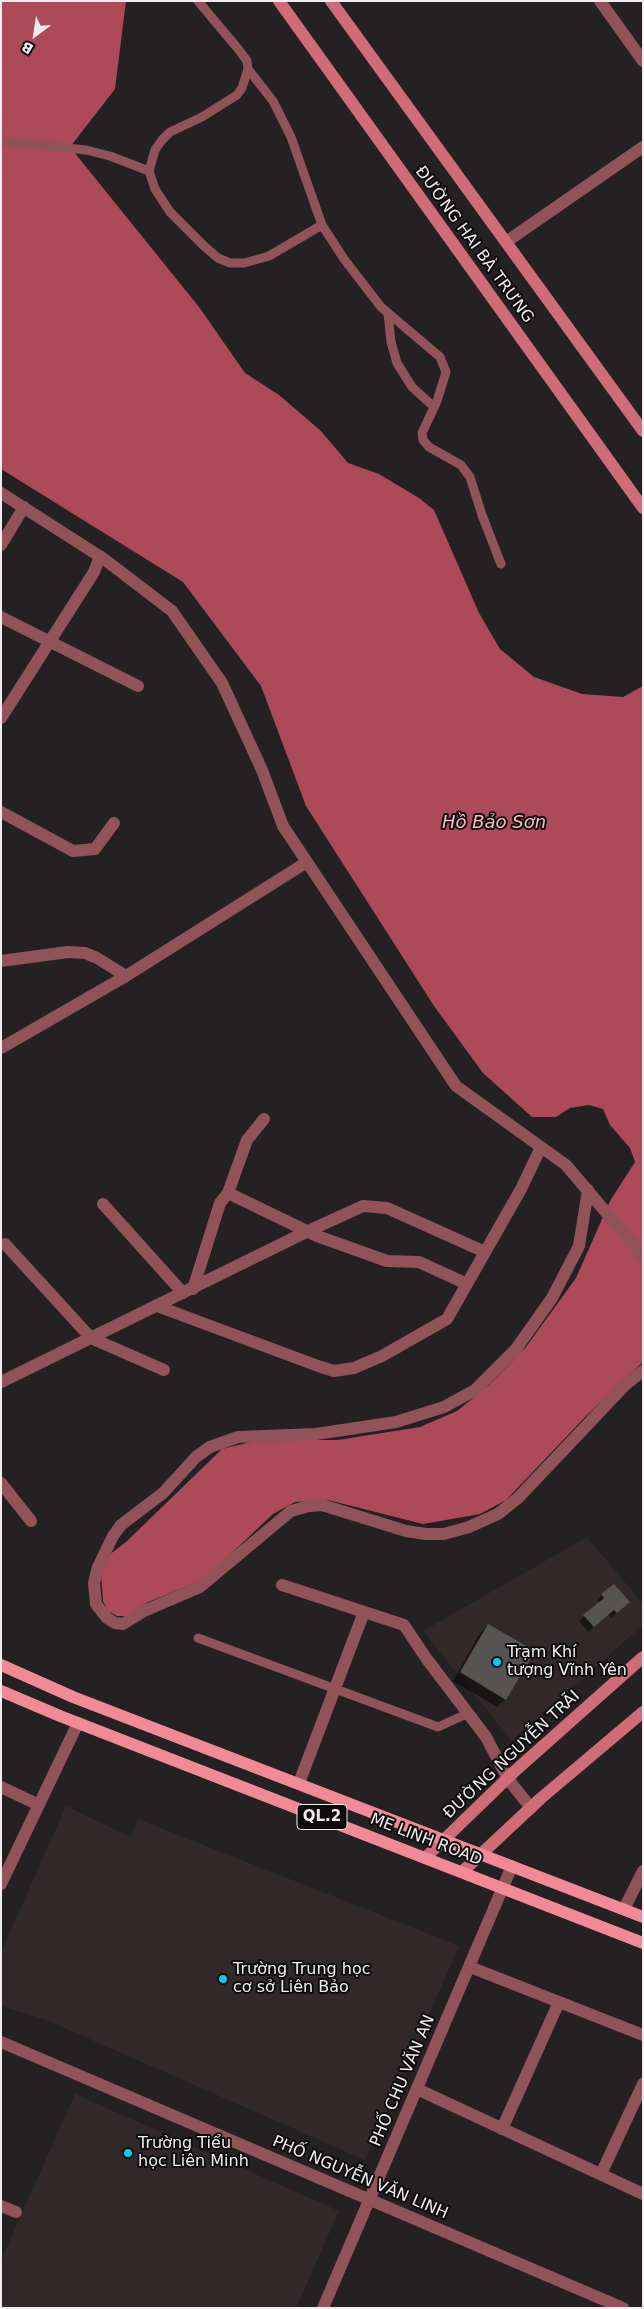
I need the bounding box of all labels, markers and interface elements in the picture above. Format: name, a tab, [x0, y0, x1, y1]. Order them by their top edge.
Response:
north arrow	[10, 10, 60, 60]
text: B	[19, 38, 36, 57]
street label: ĐƯỜNG HAI BÀ TRƯNG	[411, 163, 537, 327]
water label: Hồ Bảo Sơn	[442, 812, 546, 834]
place label: Trạm Khí tượng Vĩnh Yên	[507, 1643, 627, 1681]
marker: Trạm Khí tượng Vĩnh Yên	[491, 1656, 503, 1668]
street label: ĐƯỜNG NGUYỄN TRÃI	[440, 1687, 584, 1823]
road number: QL.2	[297, 1804, 347, 1830]
street label: ME LINH ROAD	[367, 1810, 485, 1870]
place label: Trường Trung học cơ sở Liên Bảo	[233, 1960, 371, 1998]
marker: Trường Trung học cơ sở Liên Bảo	[217, 1973, 229, 1985]
street label: PHỐ CHU VĂN AN	[367, 2012, 439, 2150]
street label: PHỐ NGUYỄN VĂN LINH	[269, 2132, 451, 2224]
place label: Trường Tiểu học Liên Minh	[138, 2134, 249, 2172]
marker: Trường Tiểu học Liên Minh	[122, 2147, 134, 2159]

